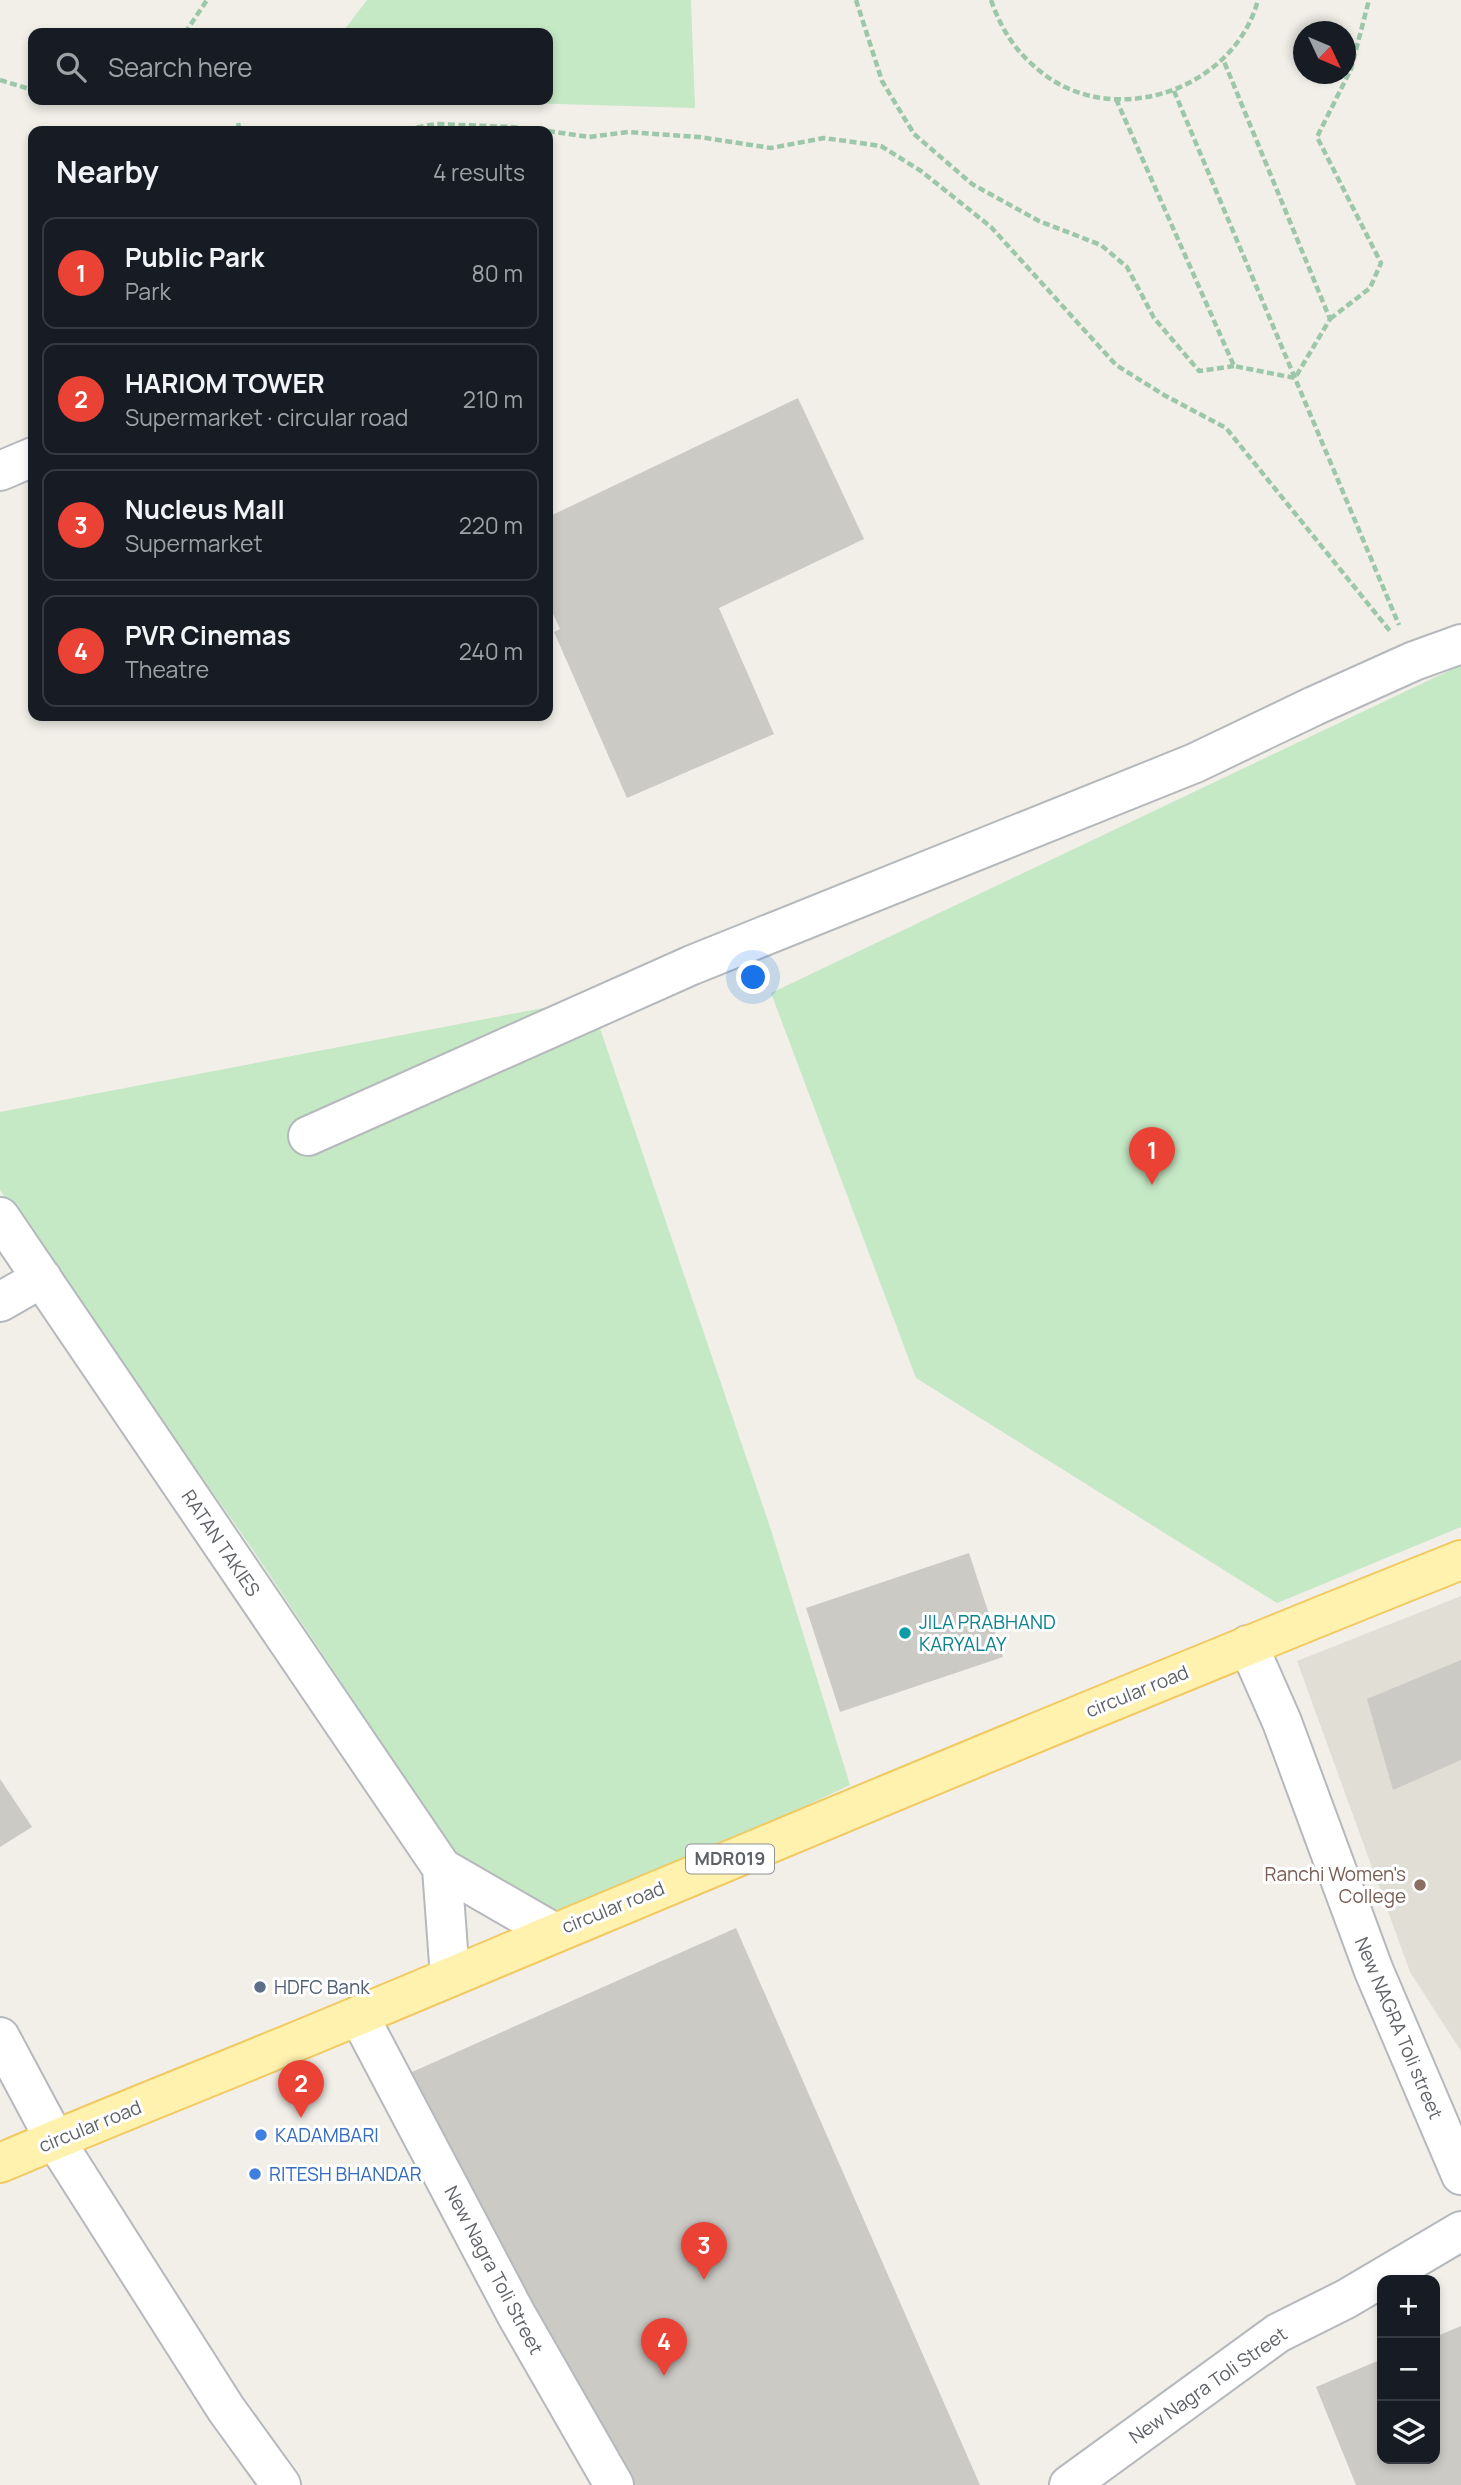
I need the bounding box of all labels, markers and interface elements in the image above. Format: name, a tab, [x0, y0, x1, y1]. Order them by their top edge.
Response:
north arrow	[1293, 21, 1356, 84]
search box	[28, 28, 553, 105]
icon: search	[52, 48, 90, 86]
text: Search here	[108, 49, 253, 85]
text: Nearby	[56, 151, 159, 192]
text: 4 results	[433, 156, 525, 188]
text: Public Park	[125, 239, 264, 275]
text: 1	[76, 257, 86, 289]
text: 80 m	[472, 257, 523, 289]
text: Park	[125, 275, 171, 307]
text: HARIOM TOWER	[125, 365, 325, 401]
text: 2	[74, 383, 88, 415]
text: 210 m	[463, 383, 523, 415]
text: Supermarket · circular road	[125, 401, 408, 433]
text: Nucleus Mall	[125, 491, 285, 527]
text: 3	[74, 509, 88, 541]
text: 220 m	[459, 509, 523, 541]
text: Supermarket	[125, 527, 263, 559]
text: PVR Cinemas	[125, 617, 291, 653]
text: 4	[74, 635, 88, 667]
text: 240 m	[459, 635, 523, 667]
text: Theatre	[125, 653, 209, 685]
your location	[736, 960, 770, 994]
pin: 1	[1129, 1127, 1175, 1185]
street label: RATAN TAKIES	[176, 1485, 266, 1602]
place label: JILA PRABHAND KARYALAY	[919, 1609, 1056, 1657]
marker: JILA PRABHAND KARYALAY	[897, 1625, 913, 1641]
street label: circular road	[1082, 1659, 1192, 1723]
road number: MDR019	[686, 1844, 774, 1873]
place label: Ranchi Women's College	[1264, 1861, 1406, 1909]
street label: circular road	[558, 1875, 668, 1939]
marker: Ranchi Women's College	[1412, 1877, 1428, 1893]
street label: New NAGRA Toli street	[1349, 1933, 1449, 2123]
place label: HDFC Bank	[274, 1974, 370, 2000]
marker: HDFC Bank	[252, 1979, 268, 1995]
pin: 2	[278, 2060, 324, 2118]
street label: circular road	[35, 2094, 145, 2158]
place label: KADAMBARI	[275, 2122, 379, 2148]
marker: KADAMBARI	[253, 2127, 269, 2143]
place label: RITESH BHANDAR	[269, 2161, 422, 2187]
marker: RITESH BHANDAR	[247, 2166, 263, 2182]
street label: New Nagra Toli Street	[439, 2181, 549, 2359]
pin: 3	[681, 2222, 727, 2280]
map controls	[1377, 2275, 1440, 2464]
button: +	[1377, 2275, 1440, 2338]
pin: 4	[641, 2318, 687, 2376]
street label: New Nagra Toli Street	[1124, 2321, 1292, 2449]
button: −	[1377, 2338, 1440, 2401]
button: layers	[1377, 2401, 1440, 2464]

